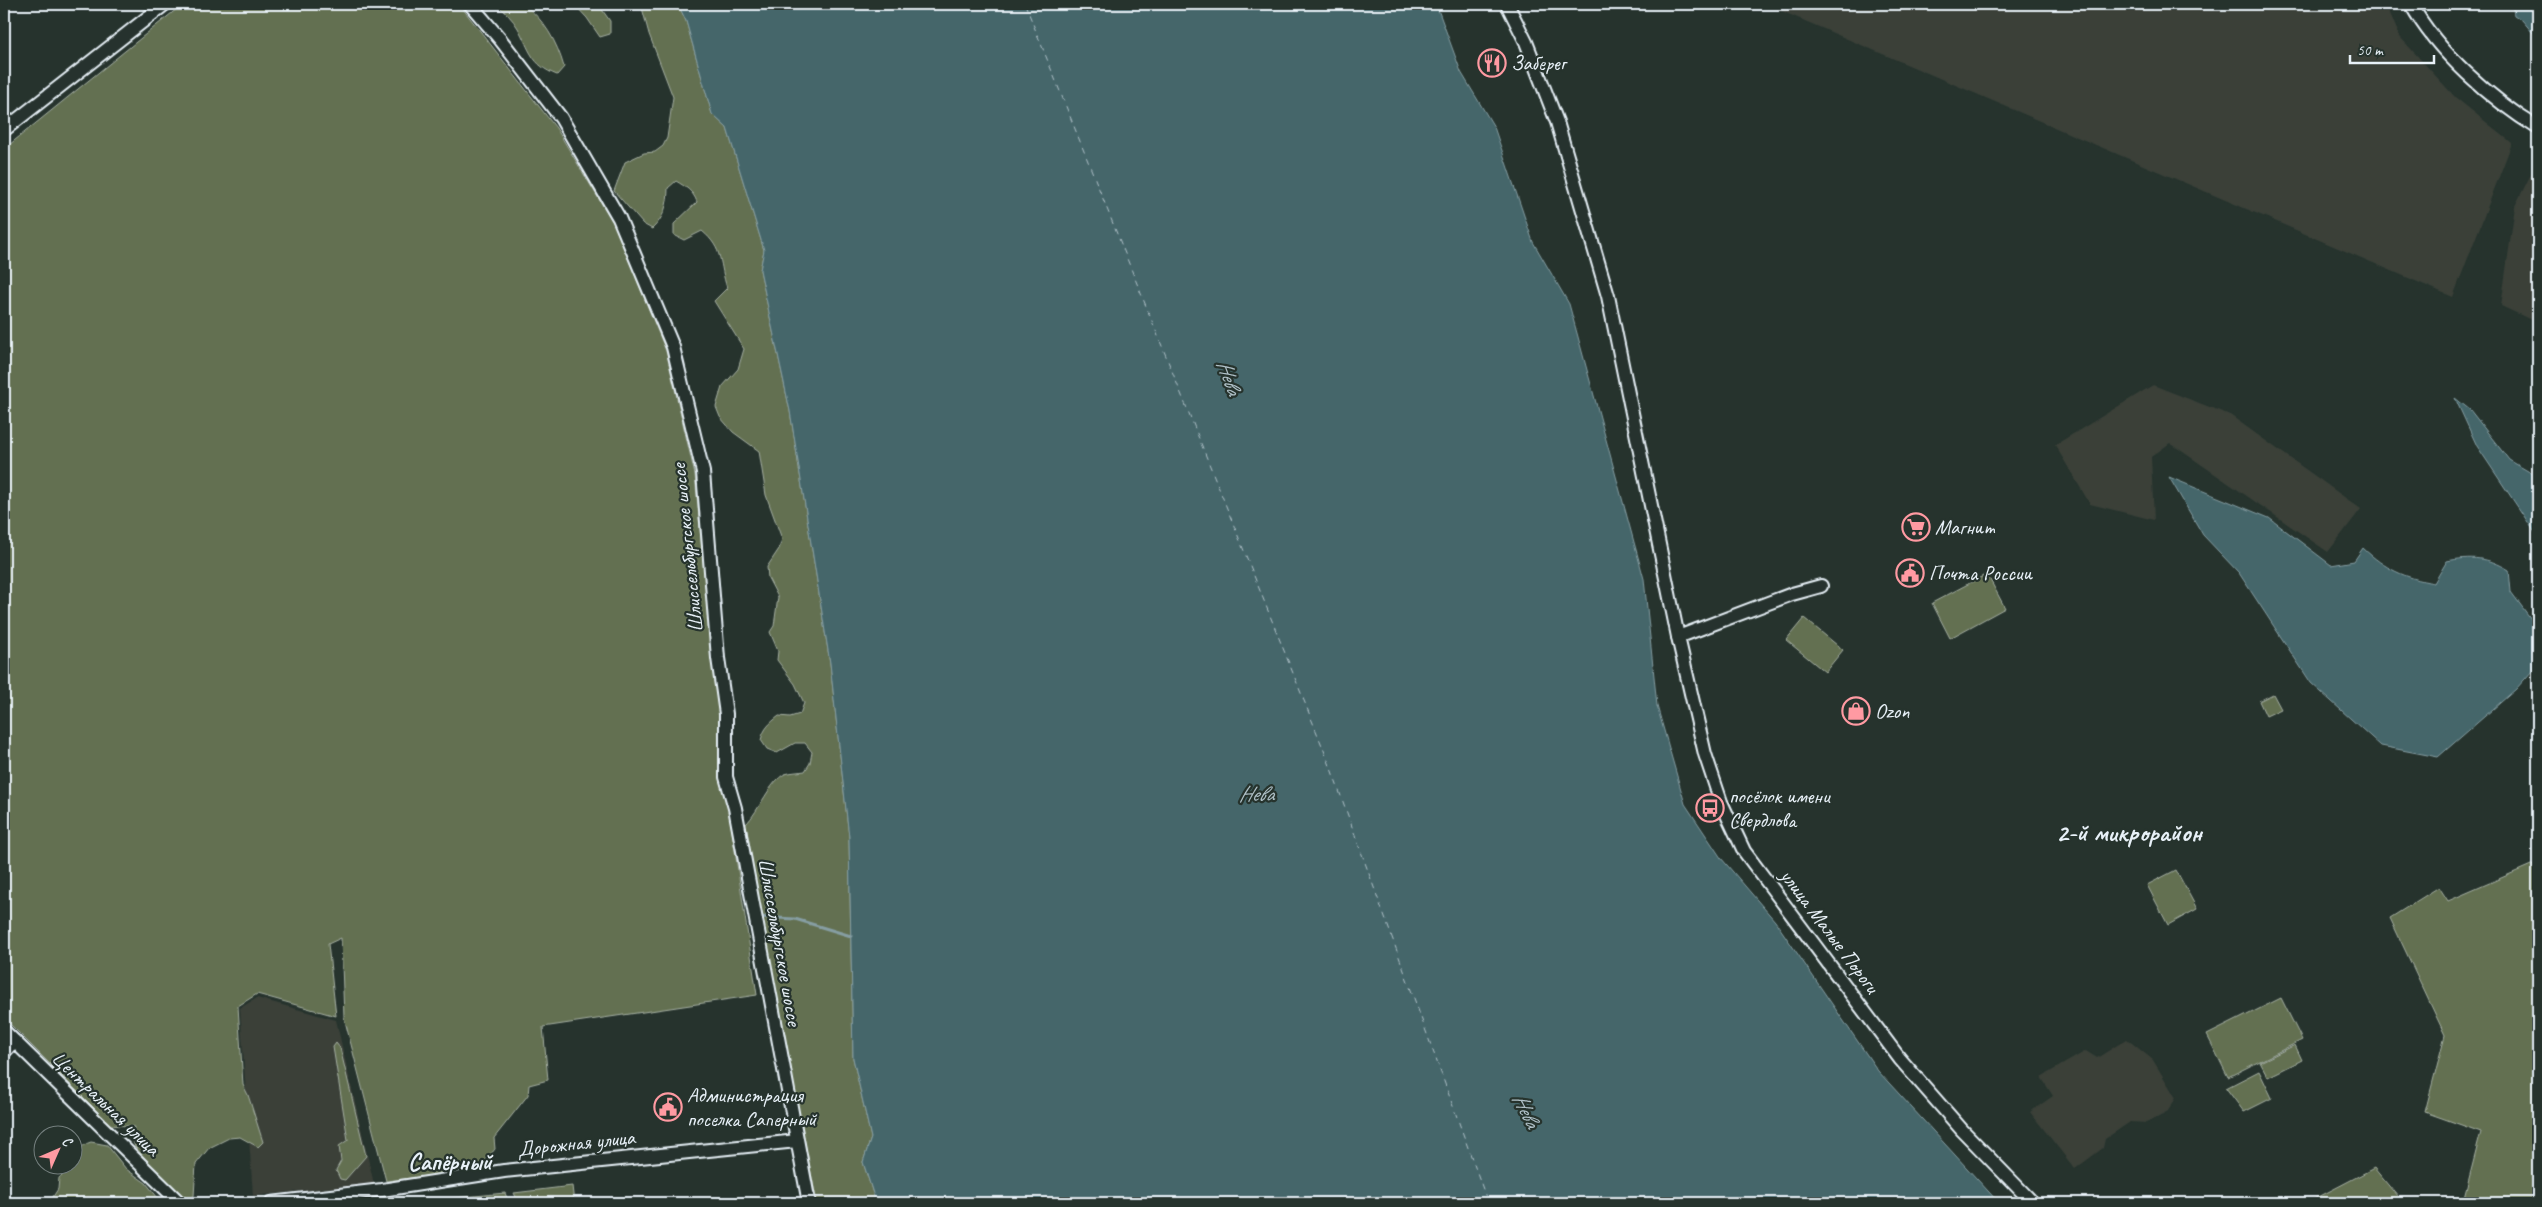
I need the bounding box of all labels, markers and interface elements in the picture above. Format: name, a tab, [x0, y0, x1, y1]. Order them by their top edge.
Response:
scale bar	[2350, 32, 2433, 64]
text: 50 m	[2357, 41, 2384, 60]
restaurant icon: Заберег	[1477, 48, 1507, 78]
place label: Заберег	[1511, 50, 1569, 76]
water label: Нева	[1210, 356, 1249, 400]
street label: Шлиссельбургское шоссе	[665, 460, 709, 634]
supermarket icon: Магнит	[1901, 512, 1931, 542]
place label: Магнит	[1935, 514, 1996, 540]
public building icon: Почта России	[1895, 558, 1925, 588]
place label: Почта России	[1929, 560, 2034, 586]
shop icon: Ozon	[1841, 696, 1871, 726]
place label: Ozon	[1875, 698, 1910, 724]
water label: Нева	[1238, 780, 1276, 808]
place label: посёлок имени Свердлова	[1729, 783, 1831, 833]
bus stop icon: посёлок имени Свердлова	[1695, 793, 1725, 823]
district label: 2-й микрорайон	[2056, 816, 2203, 849]
street label: Шлиссельбургское шоссе	[752, 856, 808, 1030]
street label: улица Малые Пороги	[1774, 862, 1886, 999]
street label: Центральная улица	[46, 1045, 167, 1162]
place label: Администрация поселка Саперный	[687, 1082, 818, 1132]
water label: Нева	[1506, 1089, 1547, 1134]
public building icon: Администрация поселка Саперный	[653, 1092, 683, 1122]
north arrow	[32, 1124, 82, 1174]
street label: Дорожная улица	[516, 1124, 638, 1162]
text: С	[58, 1133, 77, 1151]
district label: Сапёрный	[408, 1147, 494, 1177]

